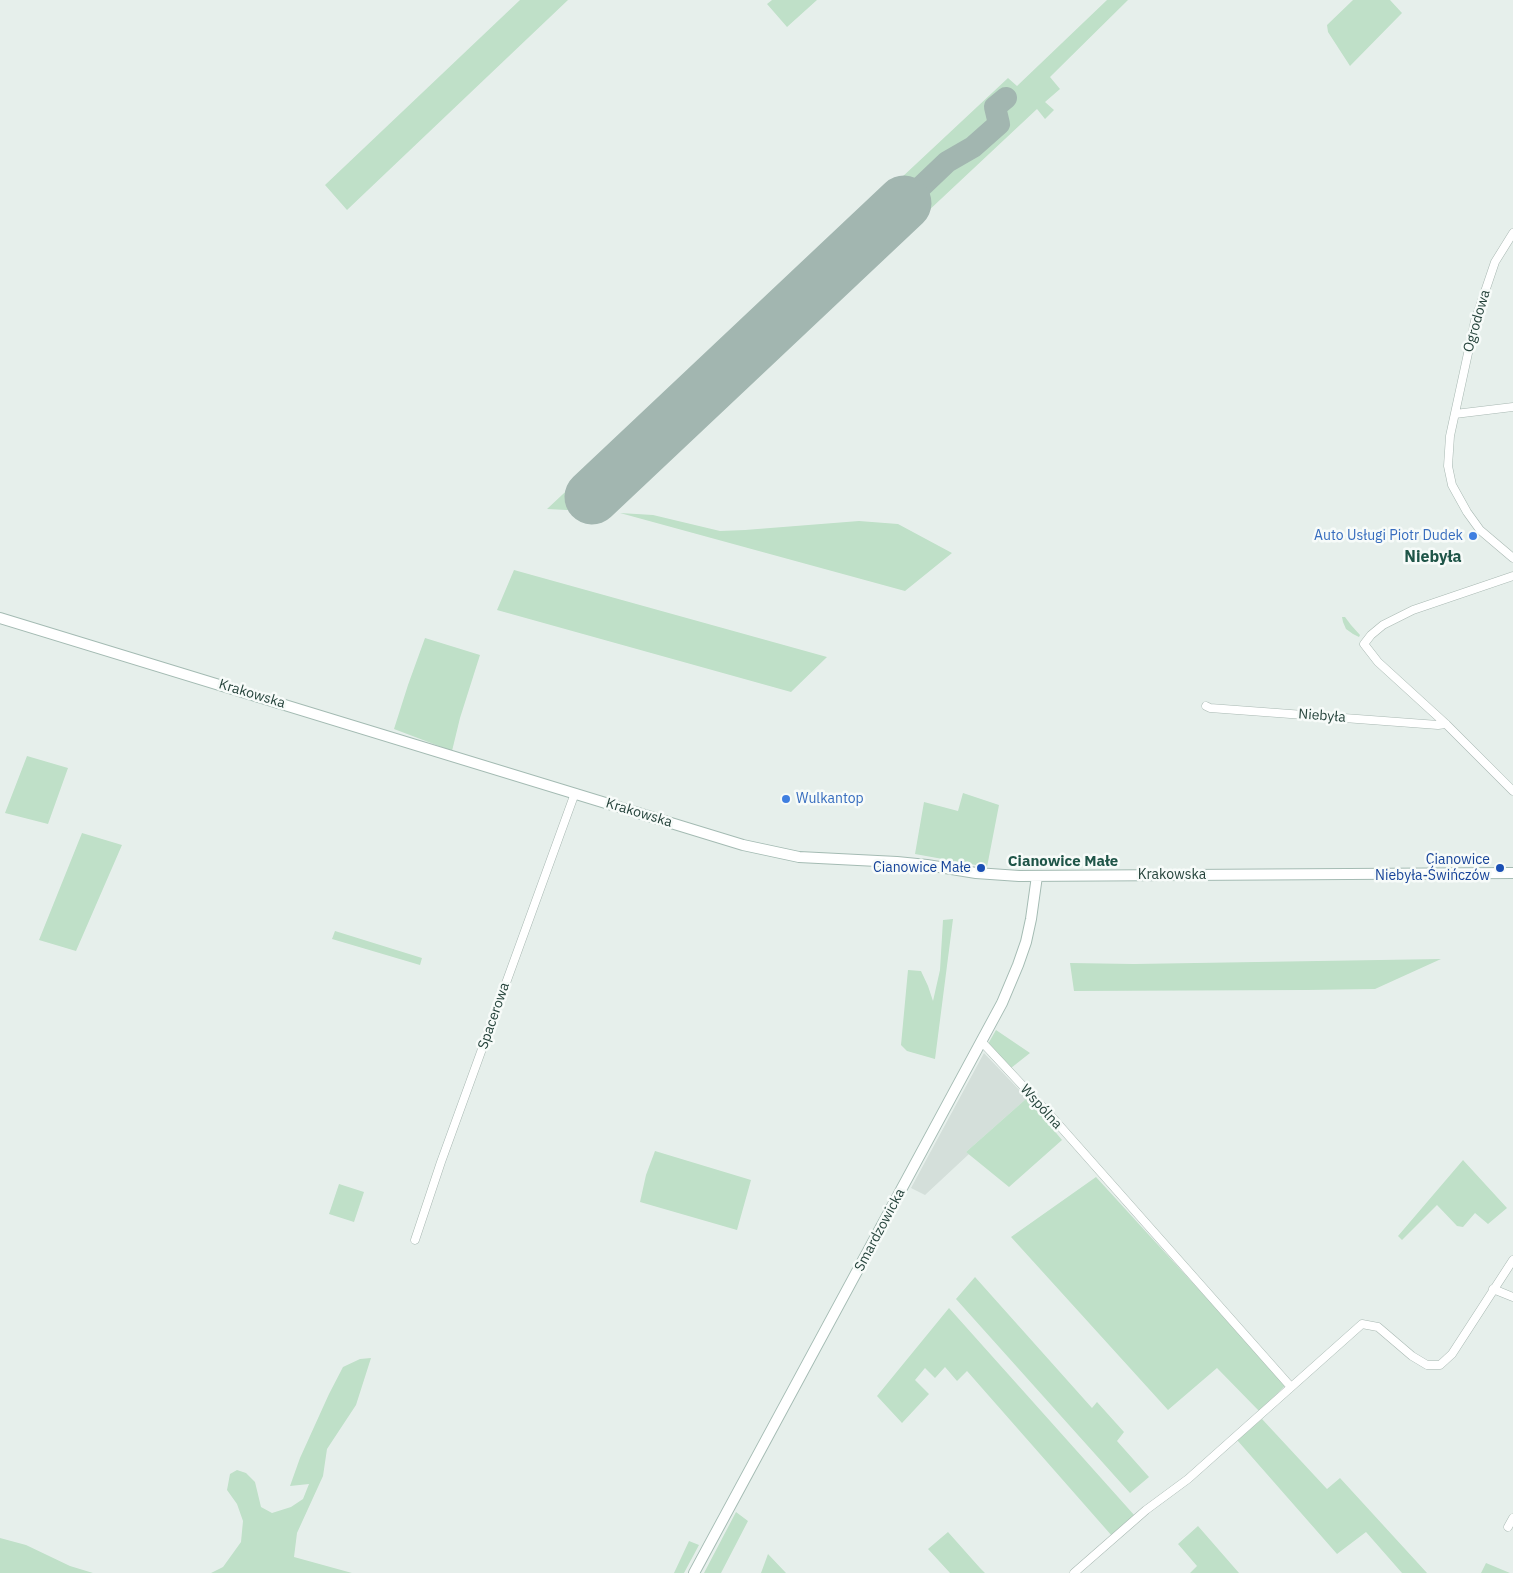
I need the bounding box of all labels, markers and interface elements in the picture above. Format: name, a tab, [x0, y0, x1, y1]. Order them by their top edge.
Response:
street label: Ogrodowa	[1460, 288, 1494, 354]
place label: Auto Usługi Piotr Dudek	[1314, 528, 1463, 544]
marker: Auto Usługi Piotr Dudek	[1467, 530, 1479, 542]
district label: Niebyła	[1404, 547, 1462, 567]
street label: Krakowska	[217, 676, 287, 712]
street label: Niebyła	[1298, 706, 1346, 726]
place label: Wulkantop	[796, 791, 864, 807]
marker: Wulkantop	[780, 793, 792, 805]
street label: Krakowska	[604, 795, 674, 831]
place label: Cianowice Niebyła-Świńczów	[1375, 852, 1490, 884]
district label: Cianowice Małe	[1008, 853, 1118, 871]
place label: Cianowice Małe	[873, 860, 971, 876]
marker: Cianowice Małe	[975, 862, 987, 874]
marker: Cianowice Niebyła-Świńczów	[1494, 862, 1506, 874]
street label: Krakowska	[1138, 867, 1206, 883]
street label: Spacerowa	[475, 980, 513, 1052]
street label: Wspólna	[1017, 1081, 1065, 1133]
street label: Smardzowicka	[851, 1186, 909, 1274]

